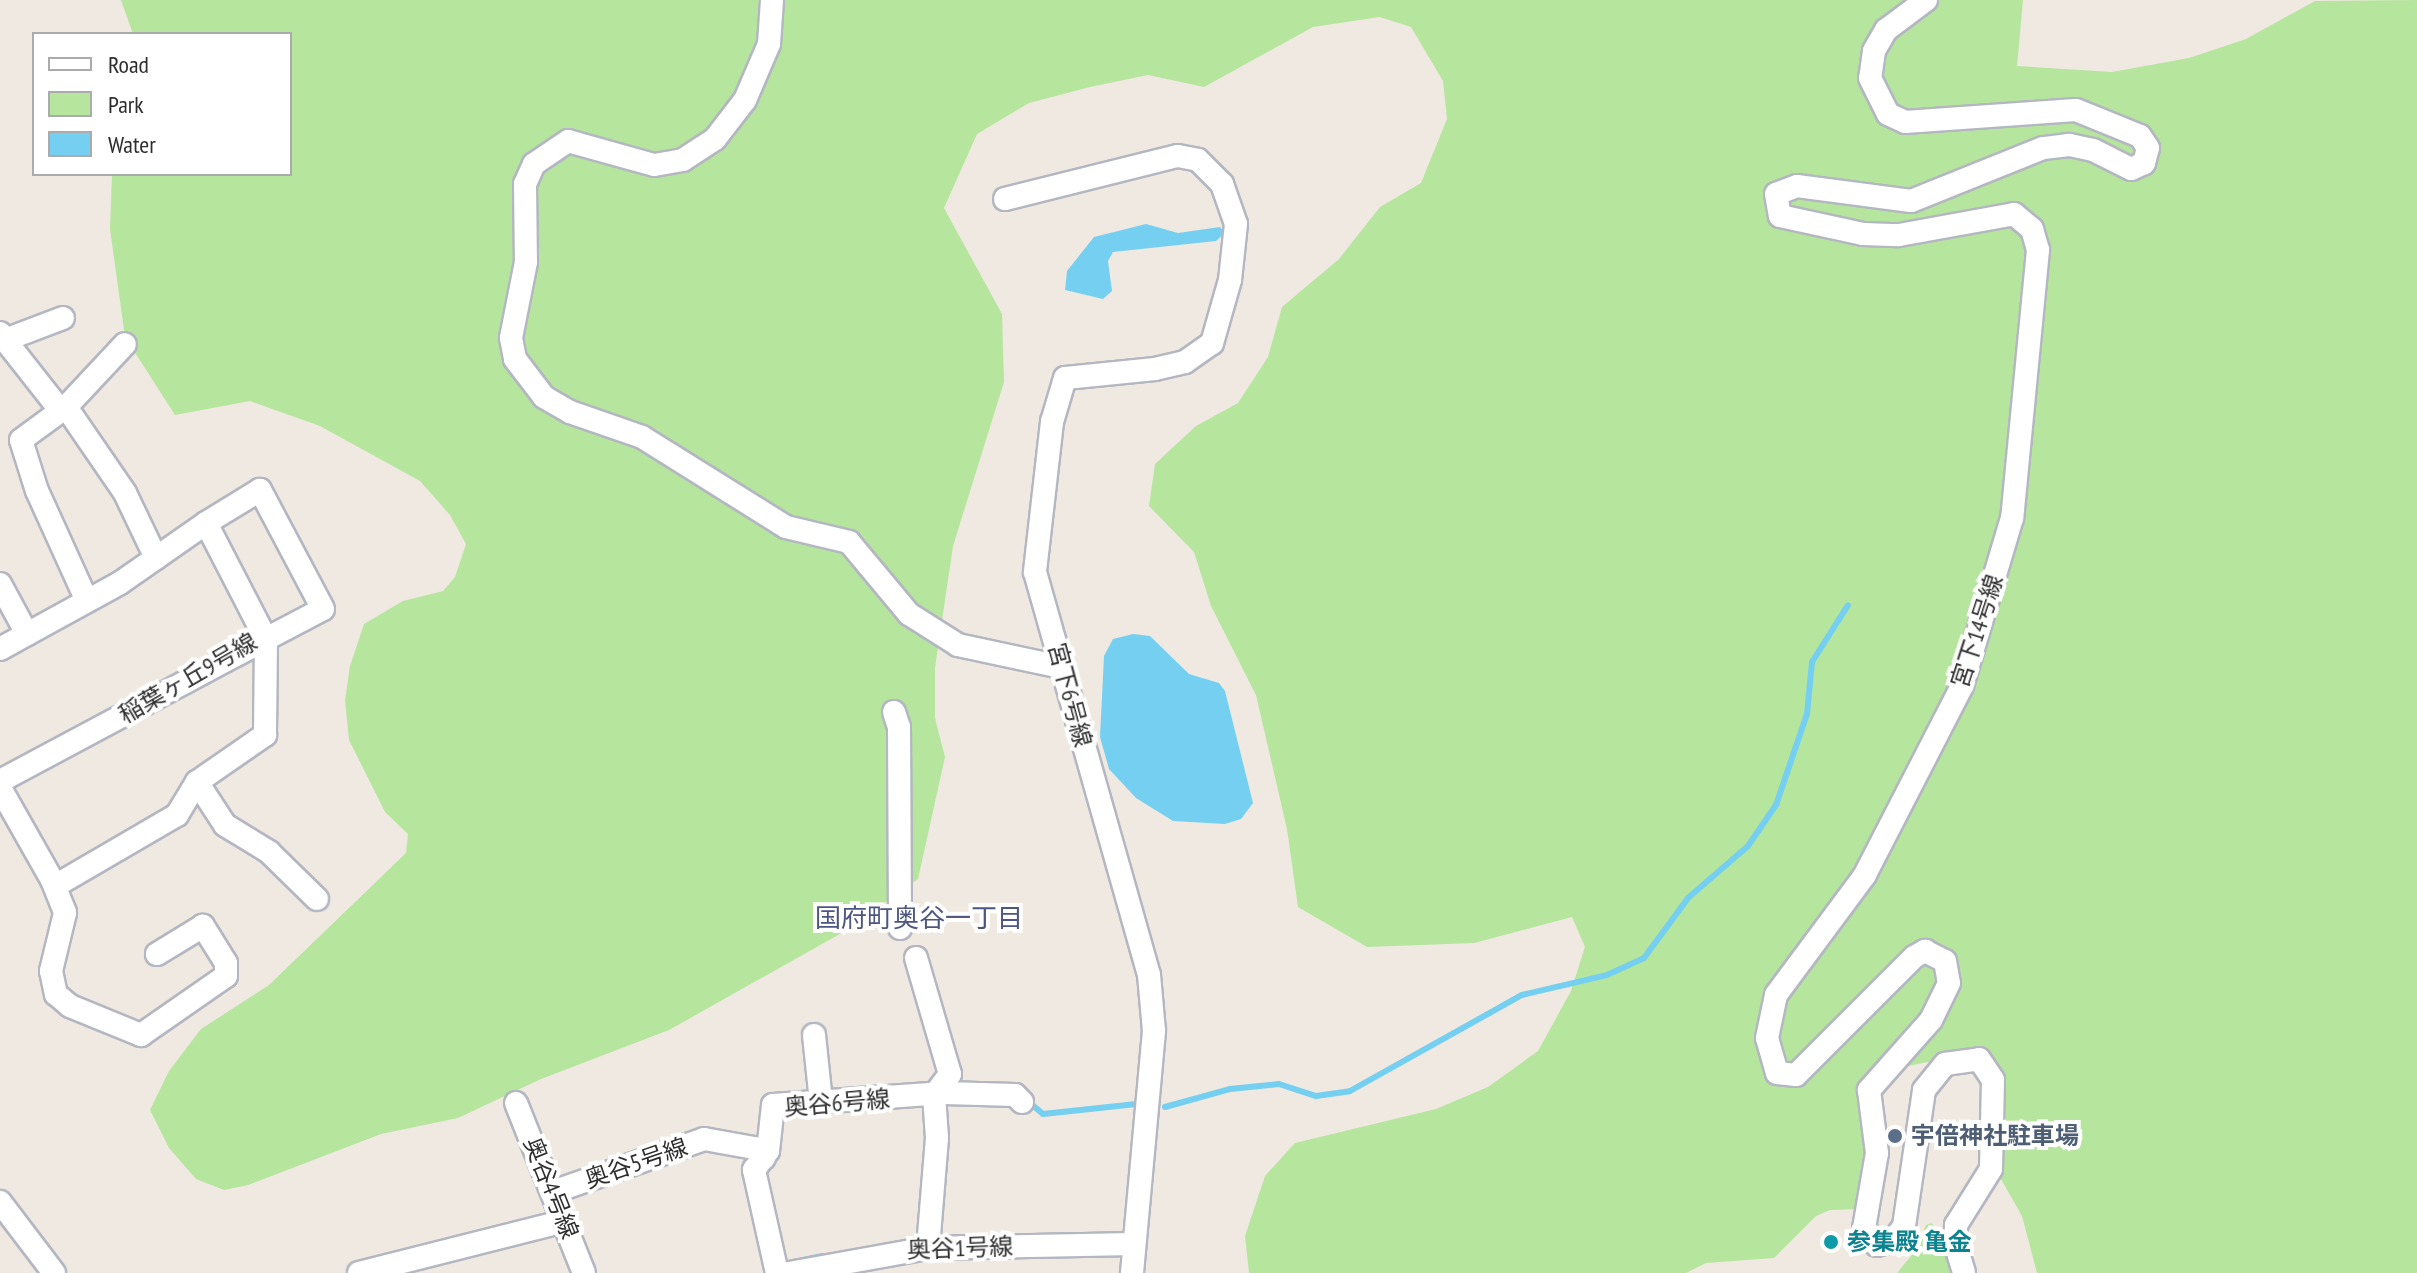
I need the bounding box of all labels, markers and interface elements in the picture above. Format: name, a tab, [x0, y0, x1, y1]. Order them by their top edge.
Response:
legend	[32, 32, 292, 176]
text: Road	[108, 49, 149, 80]
text: Park	[108, 89, 144, 120]
text: Water	[108, 129, 156, 160]
street label: 宮下14号線	[1945, 571, 2009, 691]
street label: 稲葉ヶ丘9号線	[114, 627, 262, 729]
street label: 宮下6号線	[1042, 640, 1098, 750]
district label: 国府町奥谷一丁目	[815, 902, 1023, 934]
street label: 奥谷6号線	[783, 1084, 891, 1122]
place label: 宇倍神社駐車場	[1911, 1122, 2079, 1150]
marker: 宇倍神社駐車場	[1886, 1127, 1904, 1145]
street label: 奥谷5号線	[581, 1132, 691, 1194]
street label: 奥谷4号線	[518, 1133, 584, 1243]
place label: 参集殿 亀金	[1847, 1228, 1972, 1256]
street label: 奥谷1号線	[906, 1232, 1014, 1264]
marker: 参集殿 亀金	[1822, 1233, 1840, 1251]

